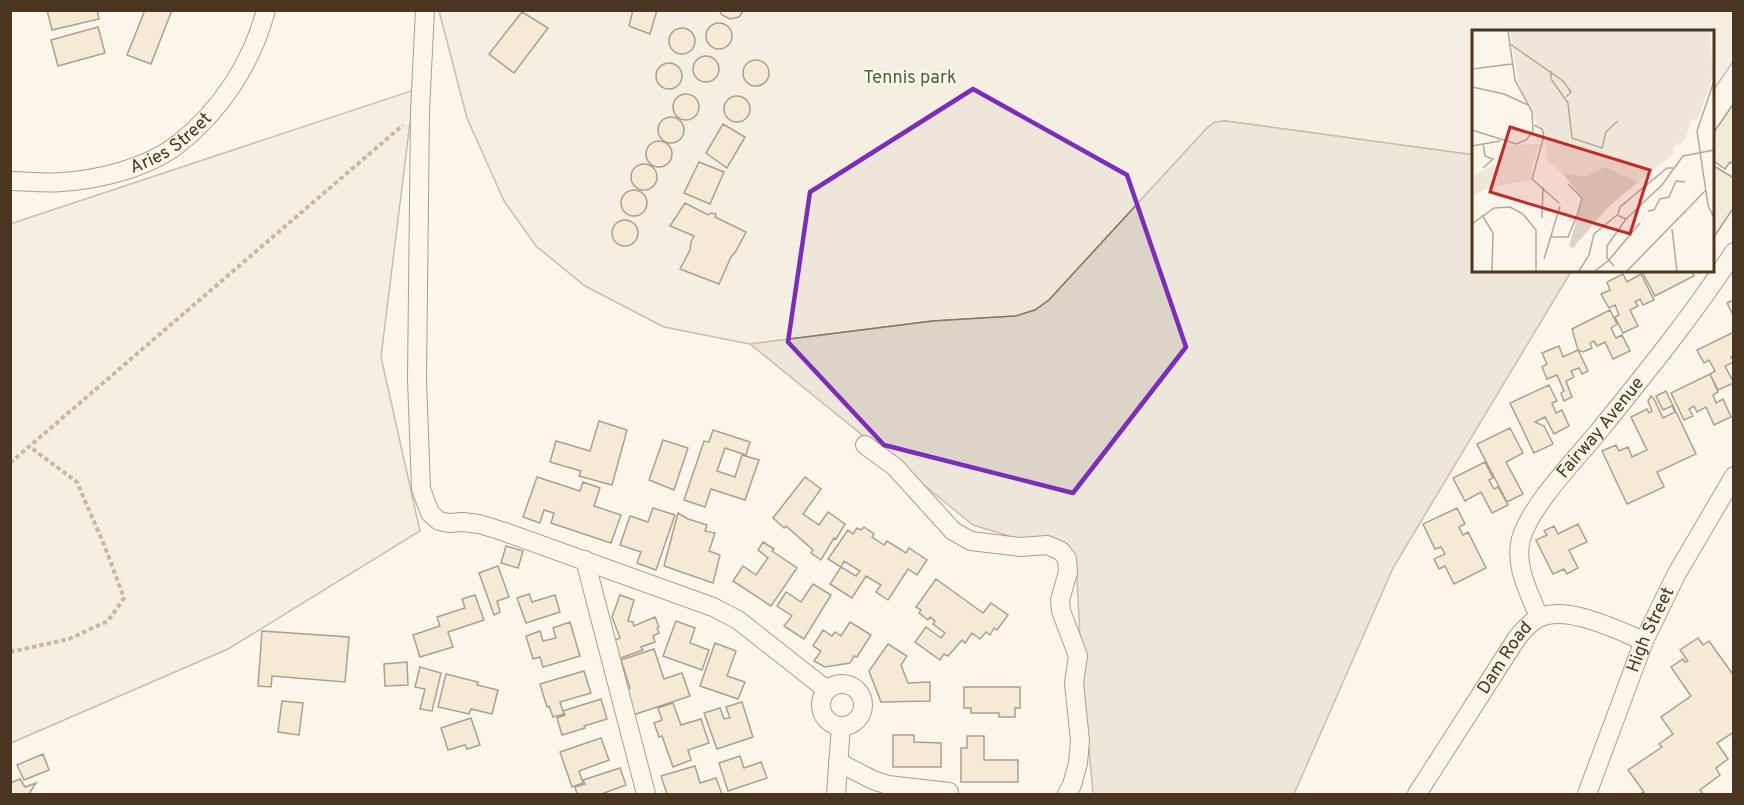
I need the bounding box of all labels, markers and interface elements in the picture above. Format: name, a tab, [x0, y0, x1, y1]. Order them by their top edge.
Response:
inset map	[1472, 30, 1714, 272]
park label: Tennis park	[863, 67, 957, 90]
street label: Aries Street	[127, 108, 217, 179]
street label: Fairway Avenue	[1552, 372, 1649, 483]
street label: High Street	[1622, 583, 1680, 676]
street label: Dam Road	[1472, 617, 1537, 699]

